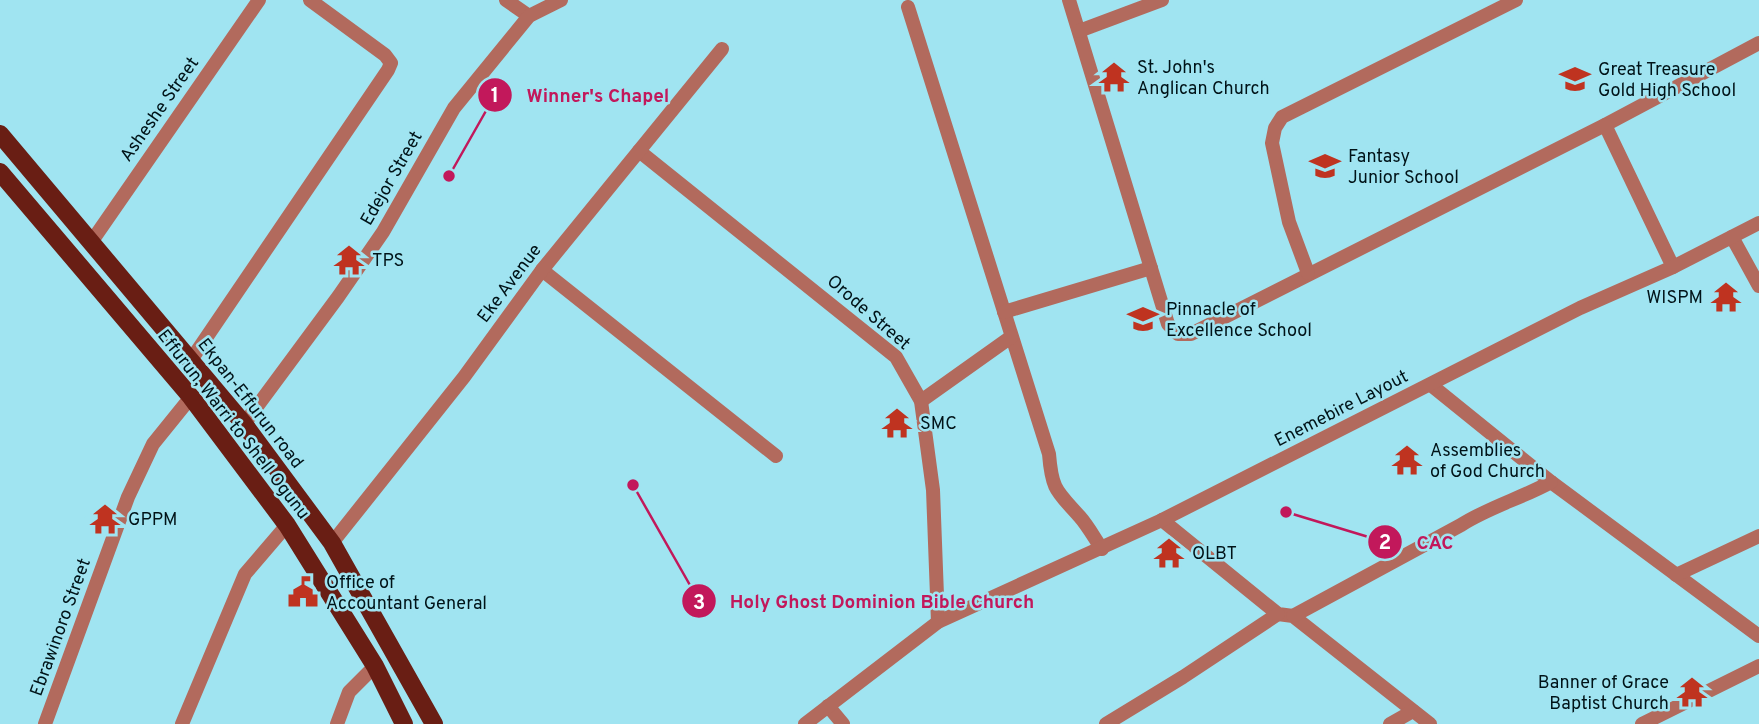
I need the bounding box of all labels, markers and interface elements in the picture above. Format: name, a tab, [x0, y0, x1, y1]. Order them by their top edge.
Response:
street label: Asheshe Street	[116, 53, 205, 167]
place label: St. John's Anglican Church	[1137, 57, 1270, 101]
place label: Great Treasure Gold High School	[1598, 59, 1736, 103]
temple icon: St. John's Anglican Church	[1097, 60, 1131, 94]
school or university icon: Great Treasure Gold High School	[1558, 62, 1592, 96]
callout: Winner's Chapel	[477, 75, 683, 115]
text: 1	[491, 83, 499, 110]
text: Winner's Chapel	[527, 85, 669, 109]
street label: Edejor Street	[356, 127, 429, 230]
place label: Fantasy Junior School	[1348, 146, 1459, 190]
school or university icon: Fantasy Junior School	[1308, 149, 1342, 183]
street label: Eke Avenue	[473, 240, 547, 328]
temple icon: TPS	[332, 243, 366, 277]
place label: TPS	[372, 250, 404, 273]
street label: Orode Street	[821, 270, 915, 356]
temple icon: WISPM	[1709, 280, 1743, 314]
place label: WISPM	[1646, 287, 1703, 310]
place label: Pinnacle of Excellence School	[1166, 299, 1312, 343]
school or university icon: Pinnacle of Excellence School	[1126, 302, 1160, 336]
street label: Effurun, Warri to Shell Ogunu	[151, 325, 314, 525]
street label: Ekpan-Effurun road	[192, 334, 308, 474]
street label: Enemebire Layout	[1271, 366, 1412, 453]
temple icon: SMC	[880, 406, 914, 440]
place label: SMC	[920, 413, 957, 436]
place label: Assemblies of God Church	[1430, 440, 1545, 484]
temple icon: Assemblies of God Church	[1390, 443, 1424, 477]
temple icon: GPPM	[88, 502, 122, 536]
place label: GPPM	[128, 509, 178, 532]
callout: CAC	[1368, 522, 1467, 562]
text: 2	[1379, 530, 1391, 557]
text: CAC	[1417, 532, 1453, 556]
temple icon: OLBT	[1152, 536, 1186, 570]
place label: OLBT	[1192, 543, 1237, 566]
street label: Ebrawinoro Street	[26, 555, 97, 700]
place label: Office of Accountant General	[326, 572, 487, 616]
public building icon: Office of Accountant General	[286, 575, 320, 609]
callout: Holy Ghost Dominion Bible Church	[681, 581, 1049, 621]
text: 3	[693, 590, 705, 617]
text: Holy Ghost Dominion Bible Church	[730, 591, 1034, 615]
place label: Banner of Grace Baptist Church	[1538, 672, 1669, 716]
temple icon: Banner of Grace Baptist Church	[1675, 675, 1709, 709]

